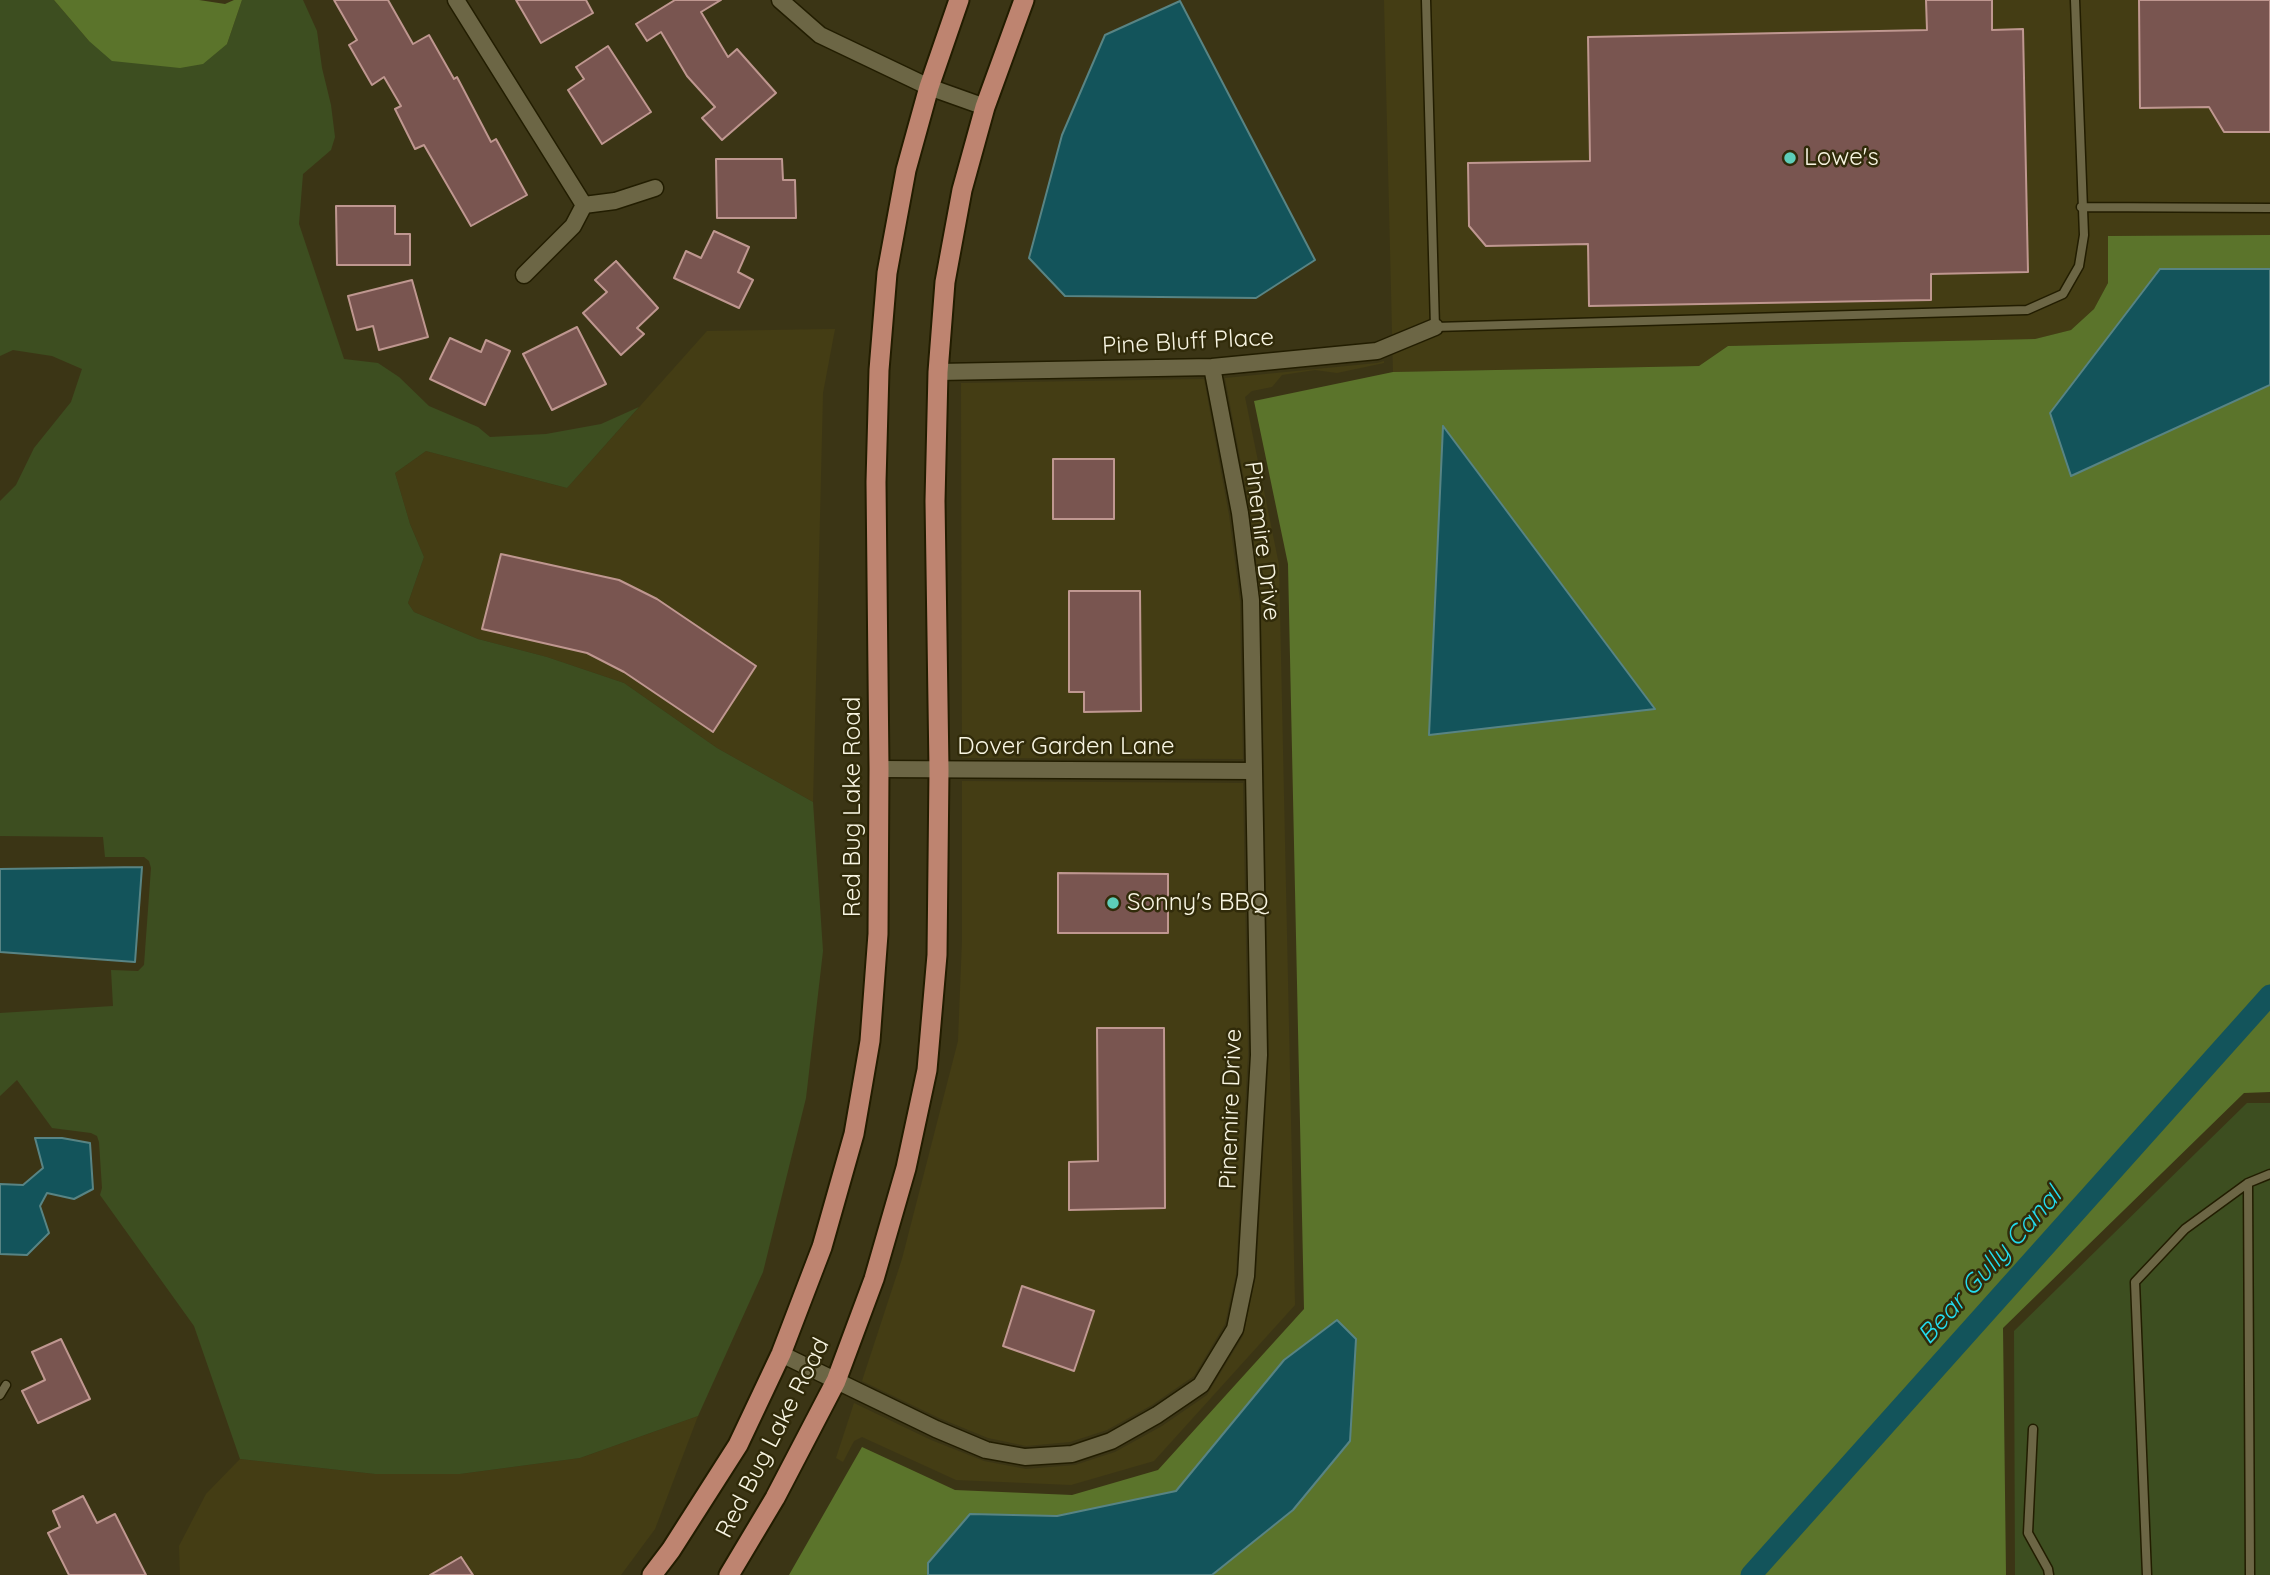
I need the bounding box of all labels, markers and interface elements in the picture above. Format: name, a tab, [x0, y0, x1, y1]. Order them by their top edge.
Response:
place label: Lowe's	[1804, 144, 1879, 172]
marker: Lowe's	[1782, 150, 1798, 166]
street label: Pine Bluff Place	[1101, 323, 1275, 361]
street label: Pinemire Drive	[1238, 460, 1286, 622]
street label: Red Bug Lake Road	[839, 697, 867, 917]
street label: Dover Garden Lane	[957, 733, 1175, 761]
place label: Sonny's BBQ	[1127, 889, 1269, 917]
marker: Sonny's BBQ	[1105, 895, 1121, 911]
street label: Pinemire Drive	[1214, 1028, 1248, 1190]
water label: Bear Gully Canal	[1911, 1181, 2069, 1351]
street label: Red Bug Lake Road	[710, 1333, 836, 1543]

